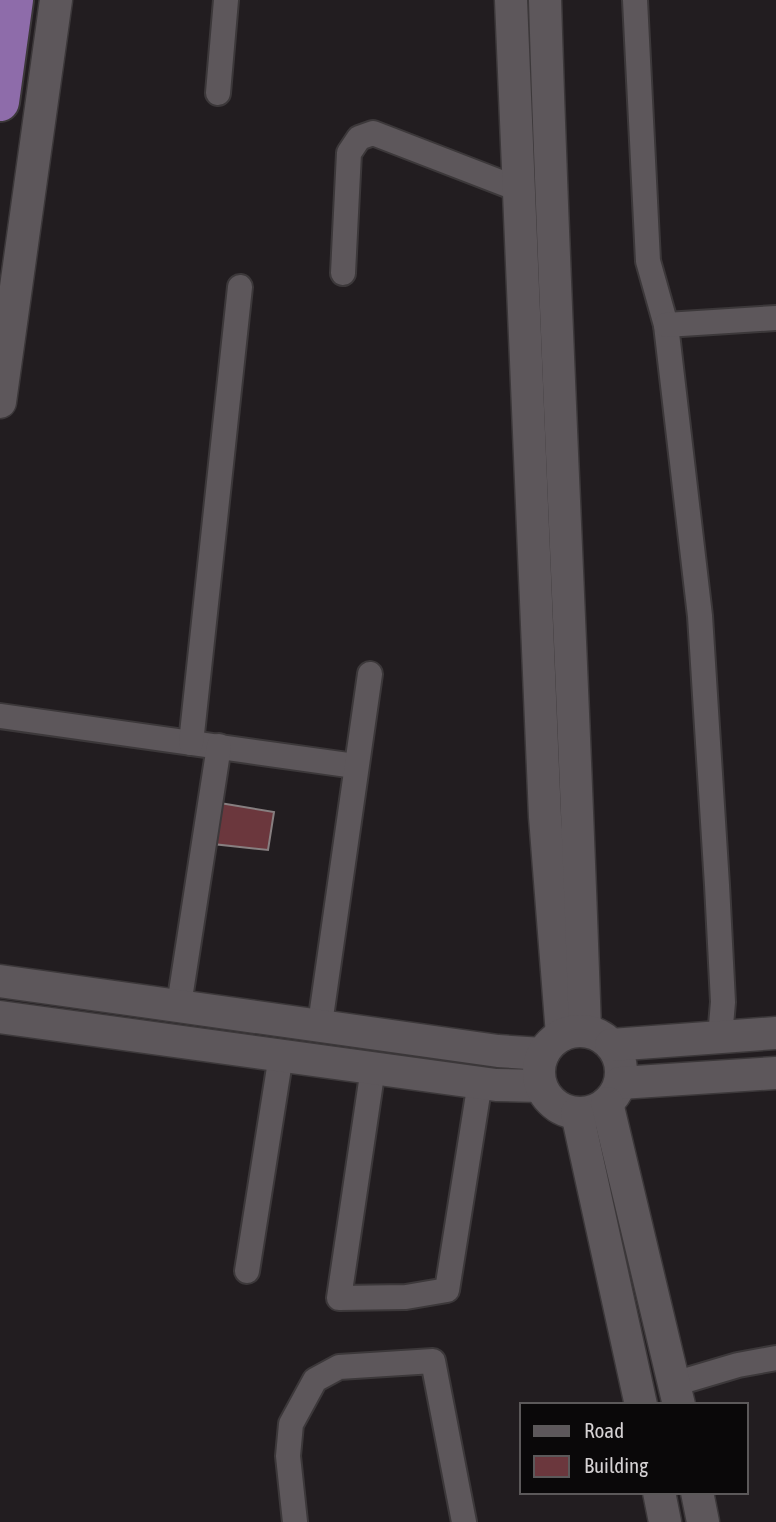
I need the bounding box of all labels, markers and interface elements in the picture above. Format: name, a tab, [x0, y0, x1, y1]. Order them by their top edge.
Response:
legend	[520, 1403, 748, 1494]
text: Road	[584, 1418, 624, 1442]
text: Building	[584, 1453, 648, 1477]

